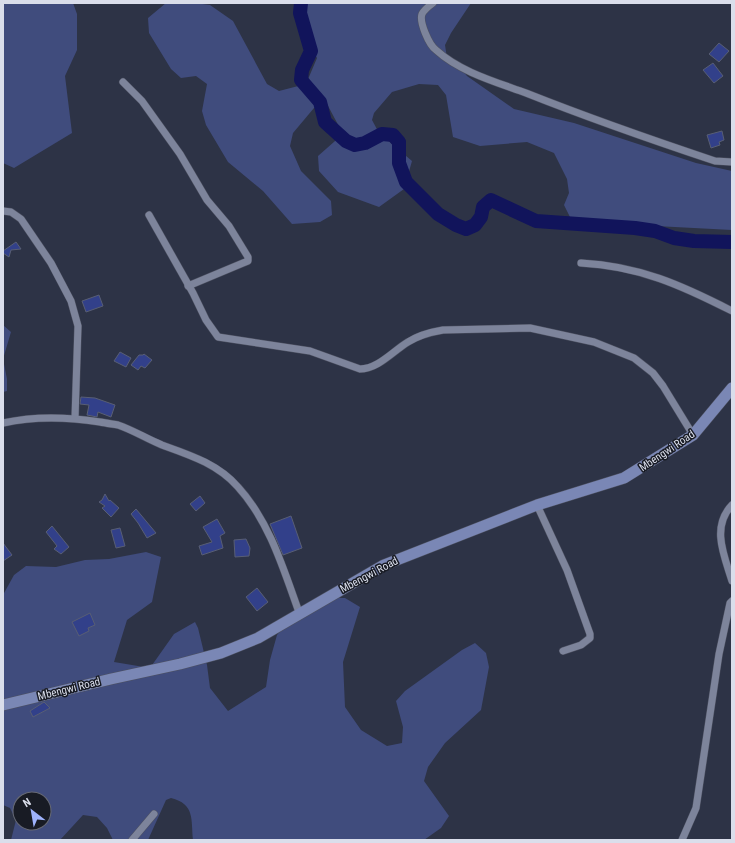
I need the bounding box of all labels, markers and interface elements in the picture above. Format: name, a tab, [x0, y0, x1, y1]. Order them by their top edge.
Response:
street label: Mbengwi Road	[637, 428, 697, 474]
street label: Mbengwi Road	[338, 554, 400, 596]
street label: Mbengwi Road	[36, 675, 102, 703]
north arrow	[12, 791, 52, 831]
text: N	[21, 795, 34, 810]

